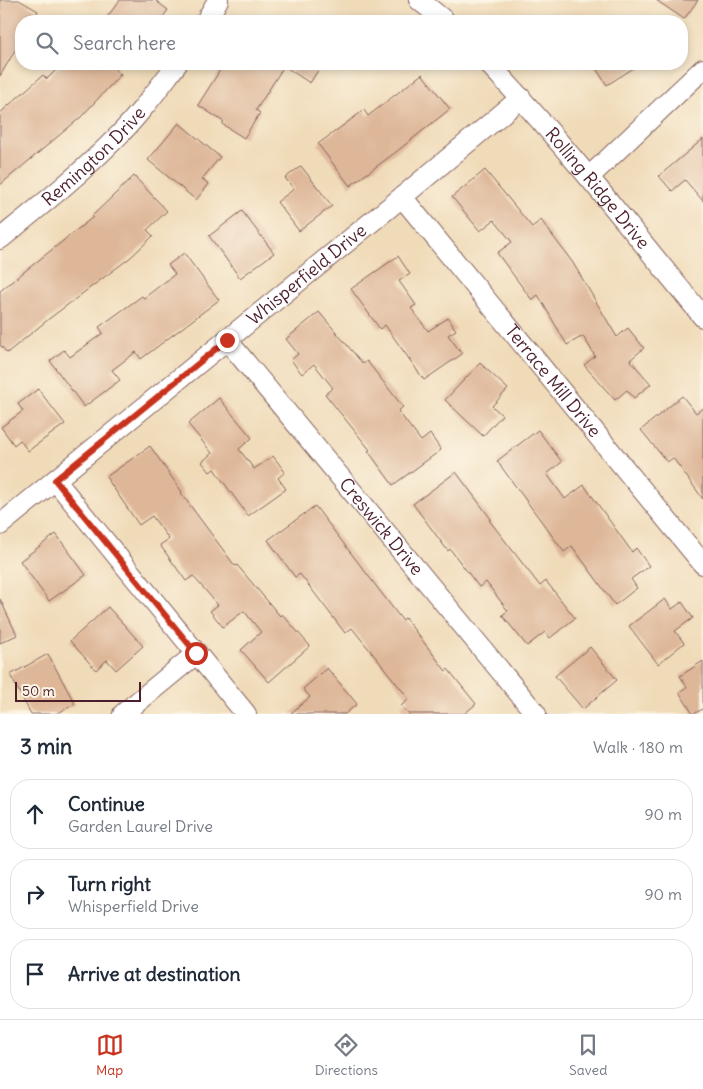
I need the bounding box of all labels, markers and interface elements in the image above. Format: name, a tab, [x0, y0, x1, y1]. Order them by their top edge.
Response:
search box	[15, 15, 688, 70]
icon: search	[33, 29, 61, 57]
text: Search here	[73, 31, 176, 55]
street label: Remington Drive	[37, 102, 150, 211]
street label: Rolling Ridge Drive	[541, 123, 655, 253]
street label: Whisperfield Drive	[242, 219, 371, 330]
street label: Terrace Mill Drive	[500, 320, 606, 442]
route end	[216, 329, 239, 352]
street label: Creswick Drive	[334, 473, 429, 580]
route start	[185, 642, 208, 665]
scale bar	[15, 679, 141, 702]
text: 50 m	[22, 682, 55, 700]
text: 3 min	[20, 733, 72, 760]
text: Walk · 180 m	[593, 737, 683, 757]
text: Continue	[68, 792, 145, 816]
icon: ahead	[21, 800, 49, 828]
text: 90 m	[644, 804, 682, 824]
text: Garden Laurel Drive	[68, 816, 213, 836]
text: Turn right	[68, 872, 151, 896]
icon: right	[21, 880, 49, 908]
text: 90 m	[644, 884, 682, 904]
text: Whisperfield Drive	[68, 896, 199, 916]
icon: arrive	[21, 960, 49, 988]
text: Arrive at destination	[68, 962, 241, 986]
tab: Map	[96, 1031, 124, 1079]
tab: Directions	[315, 1031, 378, 1079]
tab: Saved	[569, 1031, 607, 1079]

